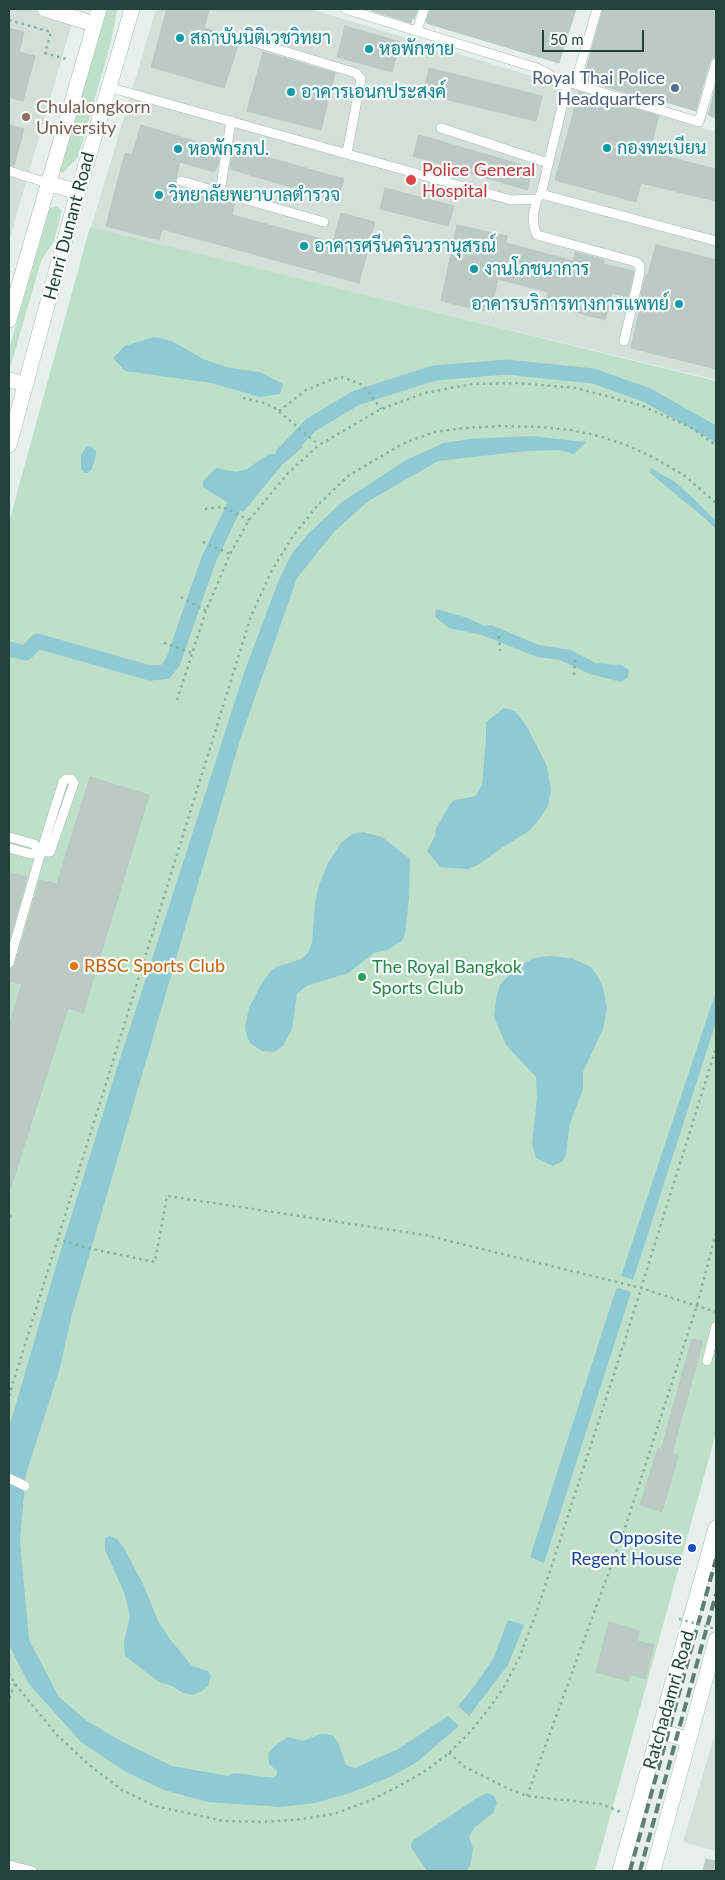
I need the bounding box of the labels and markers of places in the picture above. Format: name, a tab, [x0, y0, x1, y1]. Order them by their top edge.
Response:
place label: สถาบันนิติเวชวิทยา	[190, 27, 331, 49]
marker: สถาบันนิติเวชวิทยา	[174, 32, 186, 44]
place label: หอพักชาย	[379, 38, 454, 60]
marker: หอพักชาย	[363, 43, 375, 55]
place label: Royal Thai Police Headquarters	[532, 67, 665, 110]
place label: อาคารเอนกประสงค์	[301, 81, 446, 103]
marker: Royal Thai Police Headquarters	[669, 82, 681, 94]
marker: อาคารเอนกประสงค์	[285, 86, 297, 98]
place label: Chulalongkorn University	[36, 96, 151, 138]
marker: Chulalongkorn University	[20, 111, 32, 123]
place label: กองทะเบียน	[617, 137, 706, 159]
place label: หอพักรภป.	[188, 138, 269, 160]
marker: กองทะเบียน	[601, 142, 613, 154]
marker: หอพักรภป.	[172, 143, 184, 155]
place label: Police General Hospital	[422, 159, 535, 202]
marker: Police General Hospital	[404, 173, 418, 187]
place label: วิทยาลัยพยาบาลตำรวจ	[169, 184, 340, 206]
marker: วิทยาลัยพยาบาลตำรวจ	[153, 189, 165, 201]
place label: อาคารศรีนครินวรานุสรณ์	[314, 235, 496, 257]
marker: อาคารศรีนครินวรานุสรณ์	[298, 240, 310, 252]
place label: งานโภชนาการ	[484, 258, 589, 280]
marker: งานโภชนาการ	[468, 263, 480, 275]
place label: อาคารบริการทางการแพทย์	[471, 293, 669, 315]
marker: อาคารบริการทางการแพทย์	[673, 298, 685, 310]
place label: RBSC Sports Club	[84, 955, 225, 977]
place label: The Royal Bangkok Sports Club	[372, 956, 522, 999]
marker: RBSC Sports Club	[68, 960, 80, 972]
marker: The Royal Bangkok Sports Club	[356, 971, 368, 983]
place label: Opposite Regent House	[571, 1527, 682, 1570]
marker: Opposite Regent House	[686, 1542, 698, 1554]

